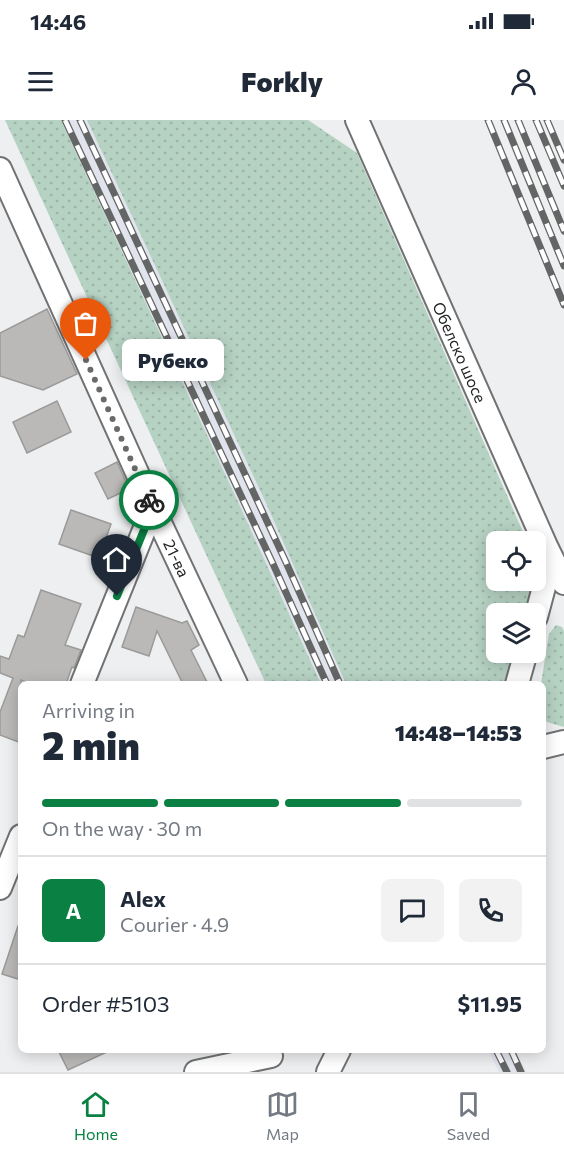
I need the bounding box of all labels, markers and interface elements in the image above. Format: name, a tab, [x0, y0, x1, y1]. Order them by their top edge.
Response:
text: 14:46	[30, 8, 86, 35]
icon: menu	[24, 65, 57, 98]
text: Forkly	[241, 65, 323, 98]
icon: person	[507, 65, 540, 98]
pin	[60, 298, 111, 360]
street label: Обелско шосе	[429, 299, 491, 405]
icon: bag	[69, 307, 102, 340]
callout: Рубеко	[122, 339, 224, 381]
text: Рубеко	[138, 348, 208, 372]
courier	[119, 470, 179, 530]
icon: bike	[133, 484, 166, 517]
map controls	[486, 531, 546, 663]
button: locate	[486, 531, 546, 591]
pin	[91, 534, 142, 596]
street label: 21-ва	[160, 536, 194, 580]
icon: home	[100, 543, 133, 576]
button: layers	[486, 603, 546, 663]
text: Arriving in	[42, 698, 135, 722]
text: 14:48–14:53	[395, 719, 522, 746]
text: 2 min	[42, 720, 140, 768]
text: On the way · 30 m	[42, 816, 202, 840]
button: chat	[381, 879, 444, 942]
button: phone	[459, 879, 522, 942]
text: Alex	[120, 885, 166, 912]
text: A	[66, 897, 81, 924]
text: Courier · 4.9	[120, 912, 229, 936]
text: Order #5103	[42, 990, 170, 1017]
text: $11.95	[458, 990, 522, 1017]
tab: Home	[74, 1088, 118, 1143]
tab: Map	[266, 1088, 299, 1143]
tab: Saved	[447, 1088, 490, 1143]

